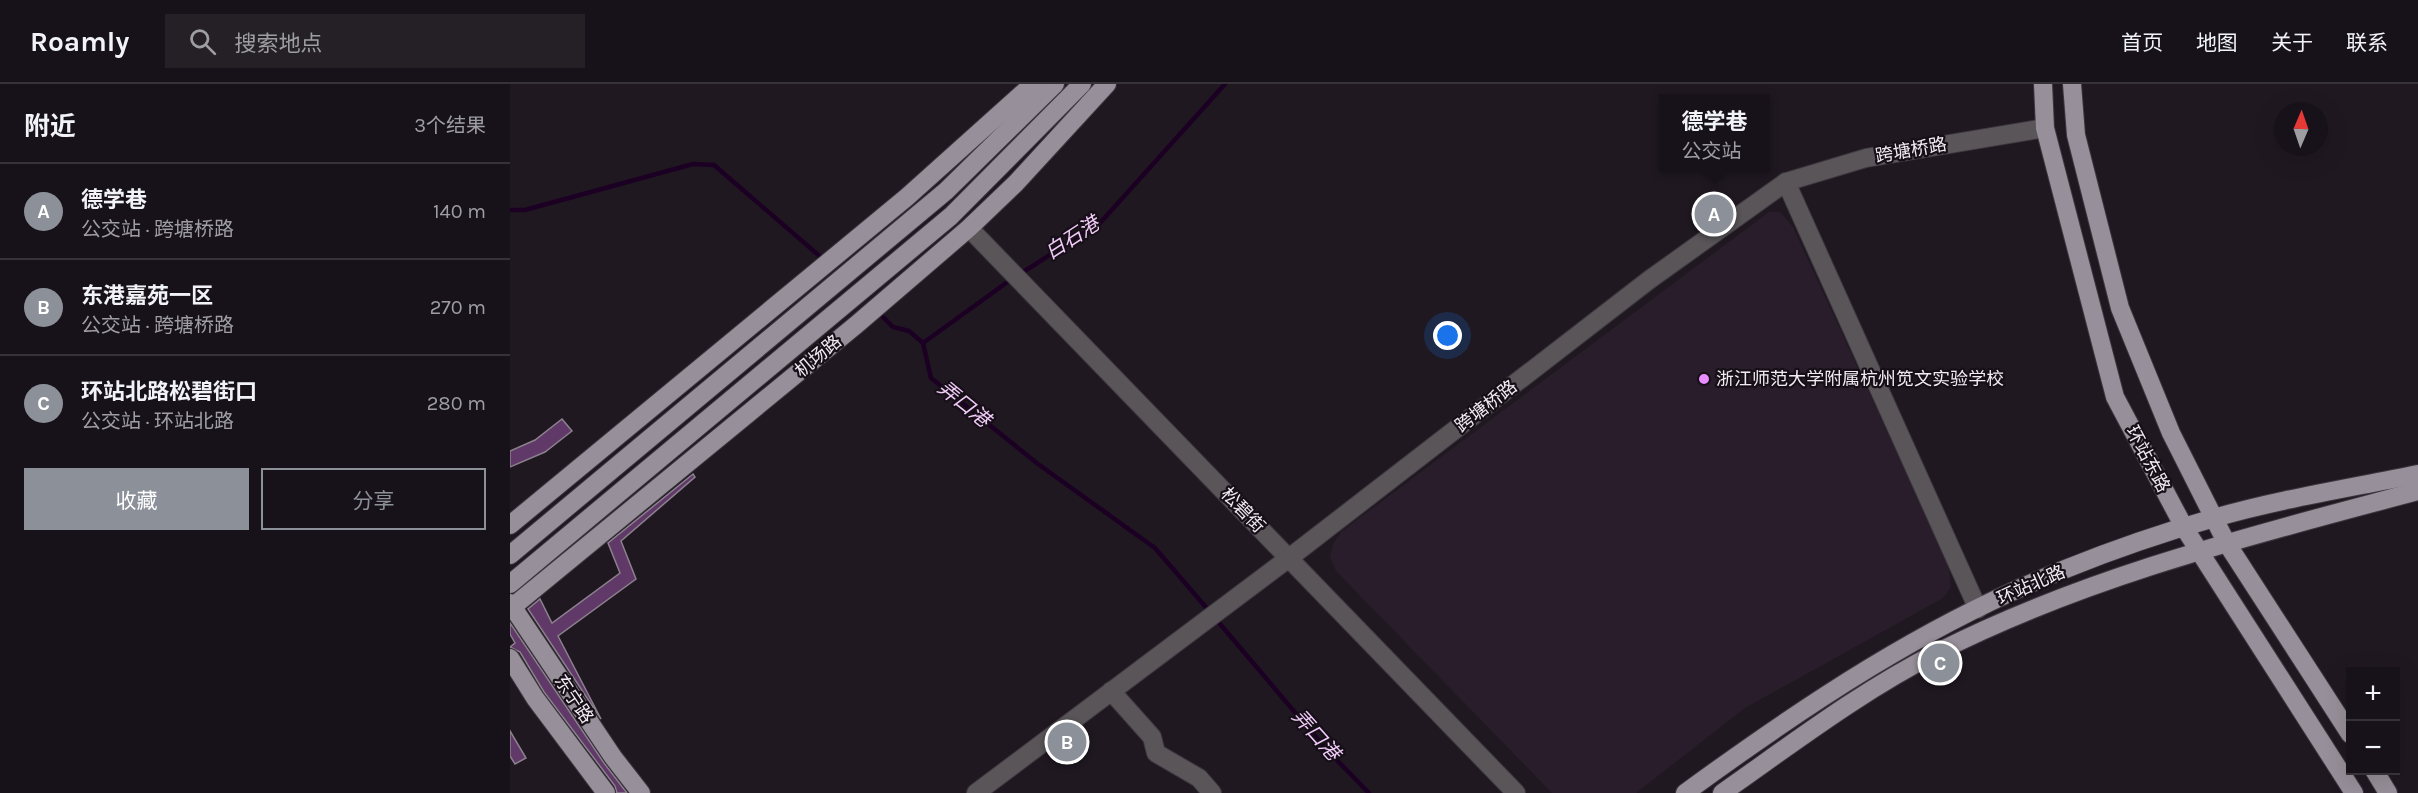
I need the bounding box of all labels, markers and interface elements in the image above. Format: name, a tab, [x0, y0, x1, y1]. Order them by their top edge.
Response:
search box	[165, 14, 585, 68]
text: Roamly	[30, 25, 129, 58]
icon: search	[186, 25, 219, 58]
text: 搜索地点	[234, 31, 322, 57]
text: 首页	[2121, 31, 2163, 55]
text: 地图	[2196, 31, 2238, 55]
text: 关于	[2271, 31, 2313, 55]
text: 联系	[2346, 31, 2388, 55]
popup	[1659, 94, 1770, 172]
north arrow	[2274, 102, 2328, 156]
text: 德学巷	[1681, 109, 1748, 135]
text: 附近	[24, 111, 76, 142]
text: 3个结果	[414, 114, 486, 137]
street label: 跨塘桥路	[1874, 133, 1948, 167]
text: 公交站	[1681, 140, 1741, 163]
text: 德学巷	[81, 187, 147, 213]
pin: A	[1694, 192, 1734, 236]
text: A	[37, 200, 50, 223]
text: 140 m	[433, 200, 486, 223]
water label: 白石港	[1041, 210, 1106, 264]
text: 公交站 · 跨塘桥路	[81, 218, 234, 241]
text: 东港嘉苑一区	[81, 283, 213, 309]
text: B	[37, 296, 50, 319]
text: 270 m	[430, 296, 486, 319]
text: 公交站 · 跨塘桥路	[81, 314, 234, 337]
your location	[1433, 321, 1462, 350]
street label: 机场路	[790, 330, 846, 382]
place label: 浙江师范大学附属杭州笕文实验学校	[1716, 368, 2004, 390]
marker: 浙江师范大学附属杭州笕文实验学校	[1697, 372, 1711, 386]
street label: 跨塘桥路	[1451, 375, 1521, 437]
water label: 弄口港	[933, 376, 997, 434]
text: 环站北路松碧街口	[81, 379, 257, 405]
text: C	[37, 392, 50, 415]
text: 280 m	[427, 392, 486, 415]
text: 公交站 · 环站北路	[81, 410, 234, 433]
street label: 环站东路	[2121, 422, 2175, 496]
button: 收藏	[24, 468, 249, 530]
button: 分享	[261, 468, 486, 530]
street label: 松碧街	[1216, 483, 1270, 537]
street label: 环站北路	[1994, 560, 2068, 610]
pin: C	[1920, 640, 1960, 686]
map controls	[2346, 667, 2400, 775]
button: +	[2346, 667, 2400, 721]
street label: 东宁路	[550, 670, 598, 728]
water label: 弄口港	[1287, 705, 1347, 767]
pin: B	[1048, 720, 1086, 764]
button: −	[2346, 721, 2400, 775]

